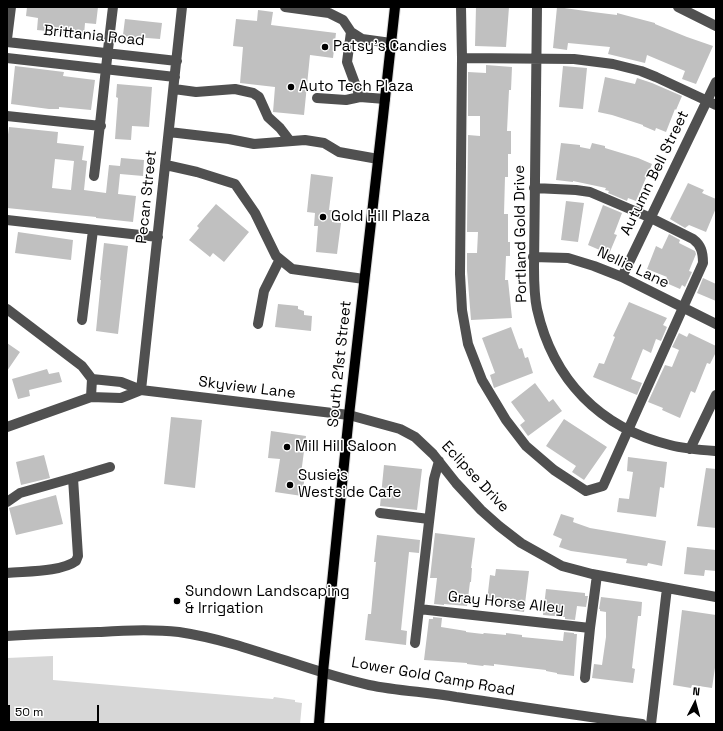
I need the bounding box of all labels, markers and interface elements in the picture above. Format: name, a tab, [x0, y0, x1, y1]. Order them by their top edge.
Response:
street label: Brittania Road	[42, 22, 146, 50]
place label: Patsy's Candies	[333, 38, 447, 56]
marker: Patsy's Candies	[320, 42, 330, 52]
place label: Auto Tech Plaza	[299, 78, 413, 96]
marker: Auto Tech Plaza	[286, 82, 296, 92]
street label: Autumn Bell Street	[617, 108, 693, 238]
street label: Pecan Street	[133, 149, 161, 245]
street label: Portland Gold Drive	[511, 165, 531, 303]
place label: Gold Hill Plaza	[331, 208, 430, 226]
marker: Gold Hill Plaza	[318, 212, 328, 222]
street label: Nellie Lane	[594, 243, 672, 293]
street label: South 21st Street	[324, 300, 356, 428]
street label: Skyview Lane	[197, 373, 297, 403]
place label: Mill Hill Saloon	[295, 438, 397, 456]
street label: Eclipse Drive	[437, 438, 513, 516]
marker: Mill Hill Saloon	[282, 442, 292, 452]
place label: Susie's Westside Cafe	[298, 467, 401, 502]
marker: Susie's Westside Cafe	[285, 480, 295, 490]
place label: Sundown Landscaping & Irrigation	[185, 583, 350, 618]
street label: Gray Horse Alley	[447, 588, 565, 618]
marker: Sundown Landscaping & Irrigation	[172, 596, 182, 606]
street label: Lower Gold Camp Road	[350, 654, 516, 700]
north arrow	[675, 683, 715, 723]
text: N	[692, 684, 701, 698]
scale bar	[10, 697, 101, 723]
text: 50 m	[15, 704, 43, 720]

